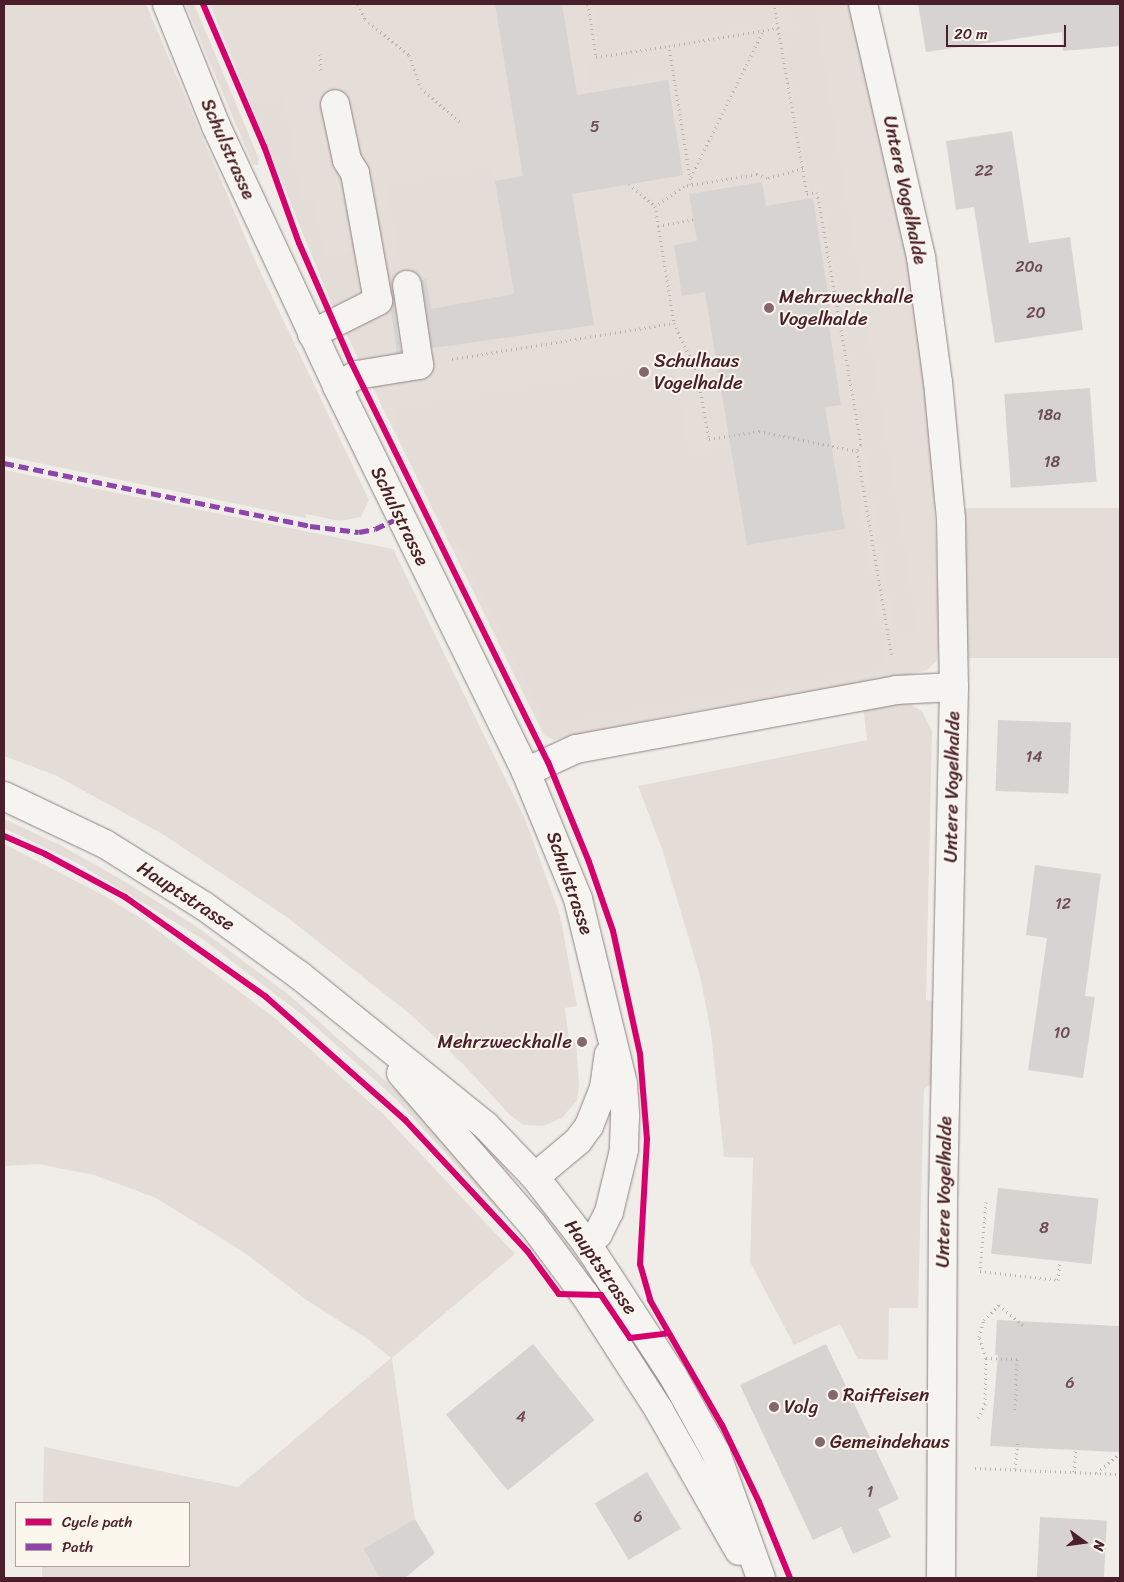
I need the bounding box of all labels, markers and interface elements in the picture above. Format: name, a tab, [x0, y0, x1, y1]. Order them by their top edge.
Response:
scale bar	[949, 15, 1069, 47]
text: 20 m	[954, 21, 988, 47]
street label: Schulstrasse	[196, 95, 260, 203]
street label: Untere Vogelhalde	[878, 113, 932, 267]
house number: 5	[590, 117, 600, 137]
house number: 22	[975, 161, 993, 181]
house number: 20a	[1015, 257, 1043, 277]
place label: Mehrzweckhalle Vogelhalde	[779, 286, 914, 330]
marker: Mehrzweckhalle Vogelhalde	[763, 302, 775, 314]
house number: 20	[1026, 303, 1046, 323]
place label: Schulhaus Vogelhalde	[654, 350, 743, 394]
marker: Schulhaus Vogelhalde	[638, 366, 650, 378]
house number: 18a	[1037, 405, 1061, 425]
house number: 18	[1044, 452, 1060, 472]
street label: Schulstrasse	[366, 462, 434, 570]
street label: Untere Vogelhalde	[939, 711, 965, 863]
house number: 14	[1026, 747, 1042, 767]
street label: Schulstrasse	[542, 828, 598, 938]
street label: Hauptstrasse	[133, 856, 239, 936]
house number: 12	[1055, 894, 1071, 914]
house number: 10	[1054, 1023, 1070, 1043]
place label: Mehrzweckhalle	[437, 1031, 572, 1053]
marker: Mehrzweckhalle	[576, 1036, 588, 1048]
street label: Untere Vogelhalde	[931, 1116, 957, 1268]
street label: Hauptstrasse	[560, 1215, 642, 1319]
house number: 8	[1039, 1218, 1049, 1238]
house number: 6	[1065, 1373, 1075, 1393]
place label: Raiffeisen	[843, 1384, 929, 1406]
marker: Raiffeisen	[827, 1389, 839, 1401]
place label: Volg	[784, 1396, 818, 1418]
marker: Volg	[768, 1401, 780, 1413]
house number: 4	[516, 1407, 526, 1427]
place label: Gemeindehaus	[830, 1431, 950, 1453]
marker: Gemeindehaus	[814, 1436, 826, 1448]
house number: 1	[867, 1482, 873, 1502]
legend	[15, 1502, 190, 1567]
house number: 6	[633, 1507, 643, 1527]
text: Cycle path	[62, 1509, 132, 1535]
north arrow	[1059, 1517, 1109, 1567]
text: Path	[62, 1534, 93, 1560]
text: N	[1086, 1538, 1112, 1553]

